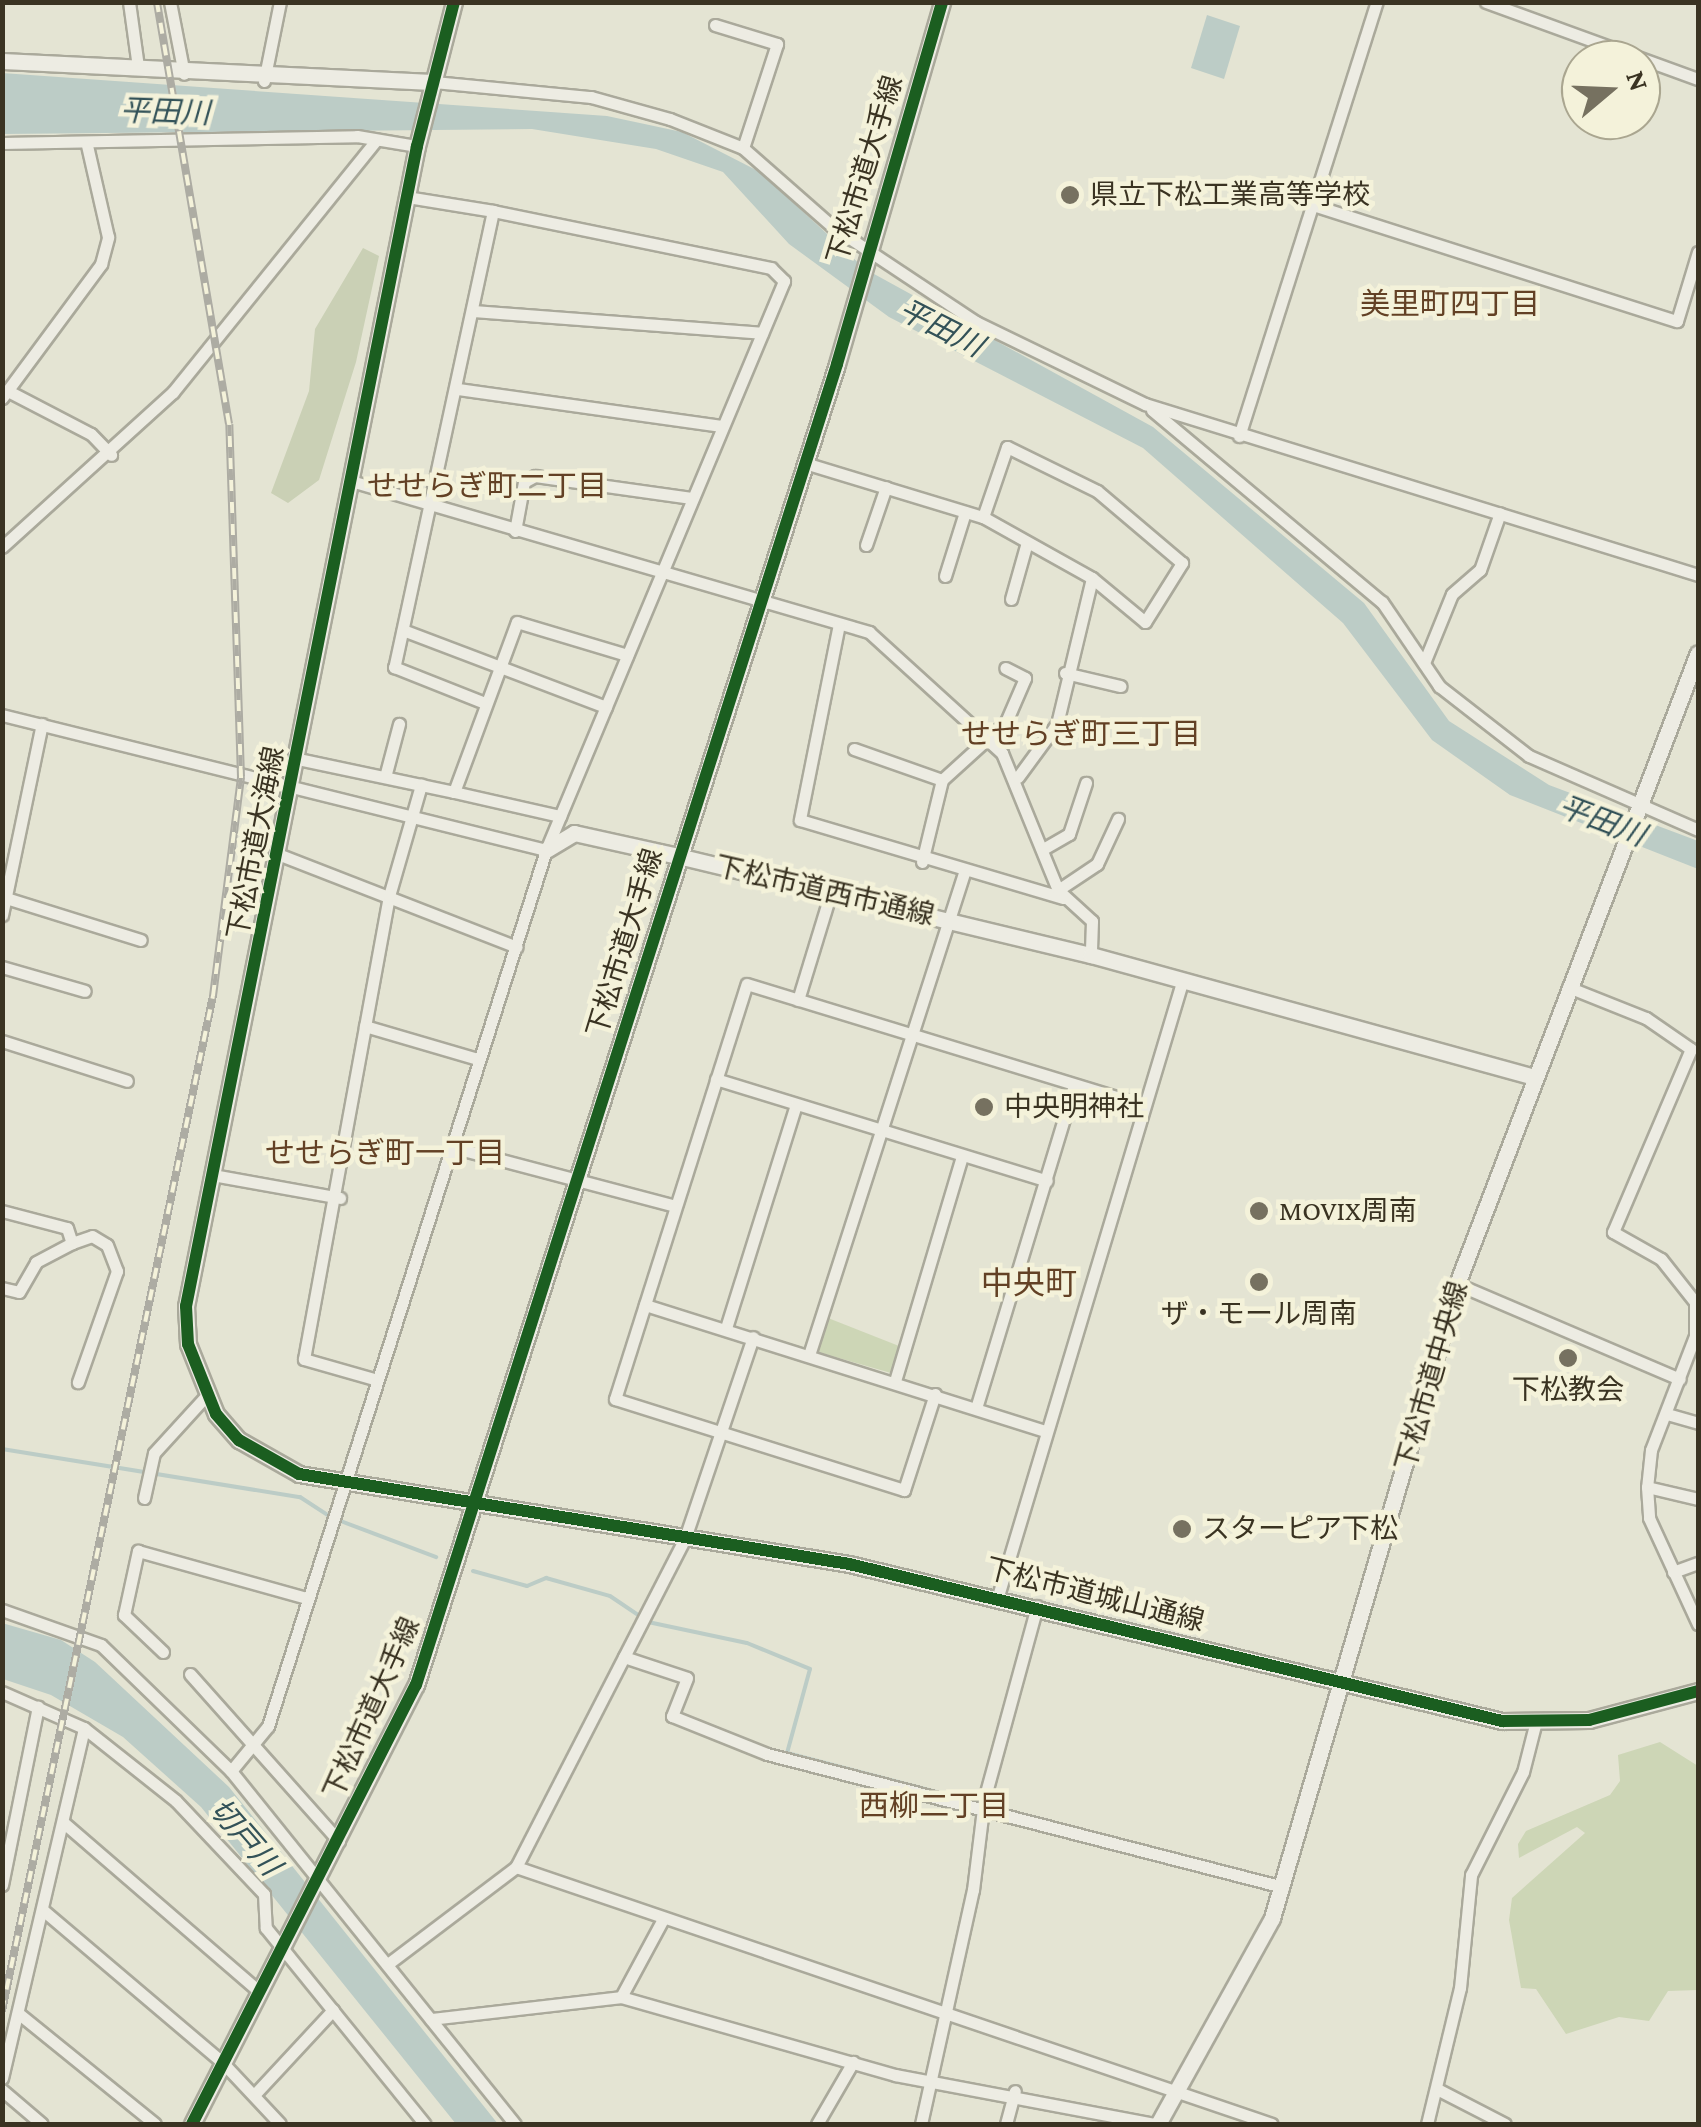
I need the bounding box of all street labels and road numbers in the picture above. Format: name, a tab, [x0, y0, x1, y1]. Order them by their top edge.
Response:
street label: 下松市道大手線	[820, 71, 910, 269]
street label: 下松市道大海線	[221, 744, 291, 942]
street label: 下松市道大手線	[580, 844, 670, 1042]
street label: 下松市道西市通線	[712, 849, 938, 933]
street label: 下松市道中央線	[1389, 1277, 1475, 1475]
street label: 下松市道城山通線	[982, 1552, 1208, 1638]
street label: 下松市道大手線	[317, 1612, 427, 1804]

